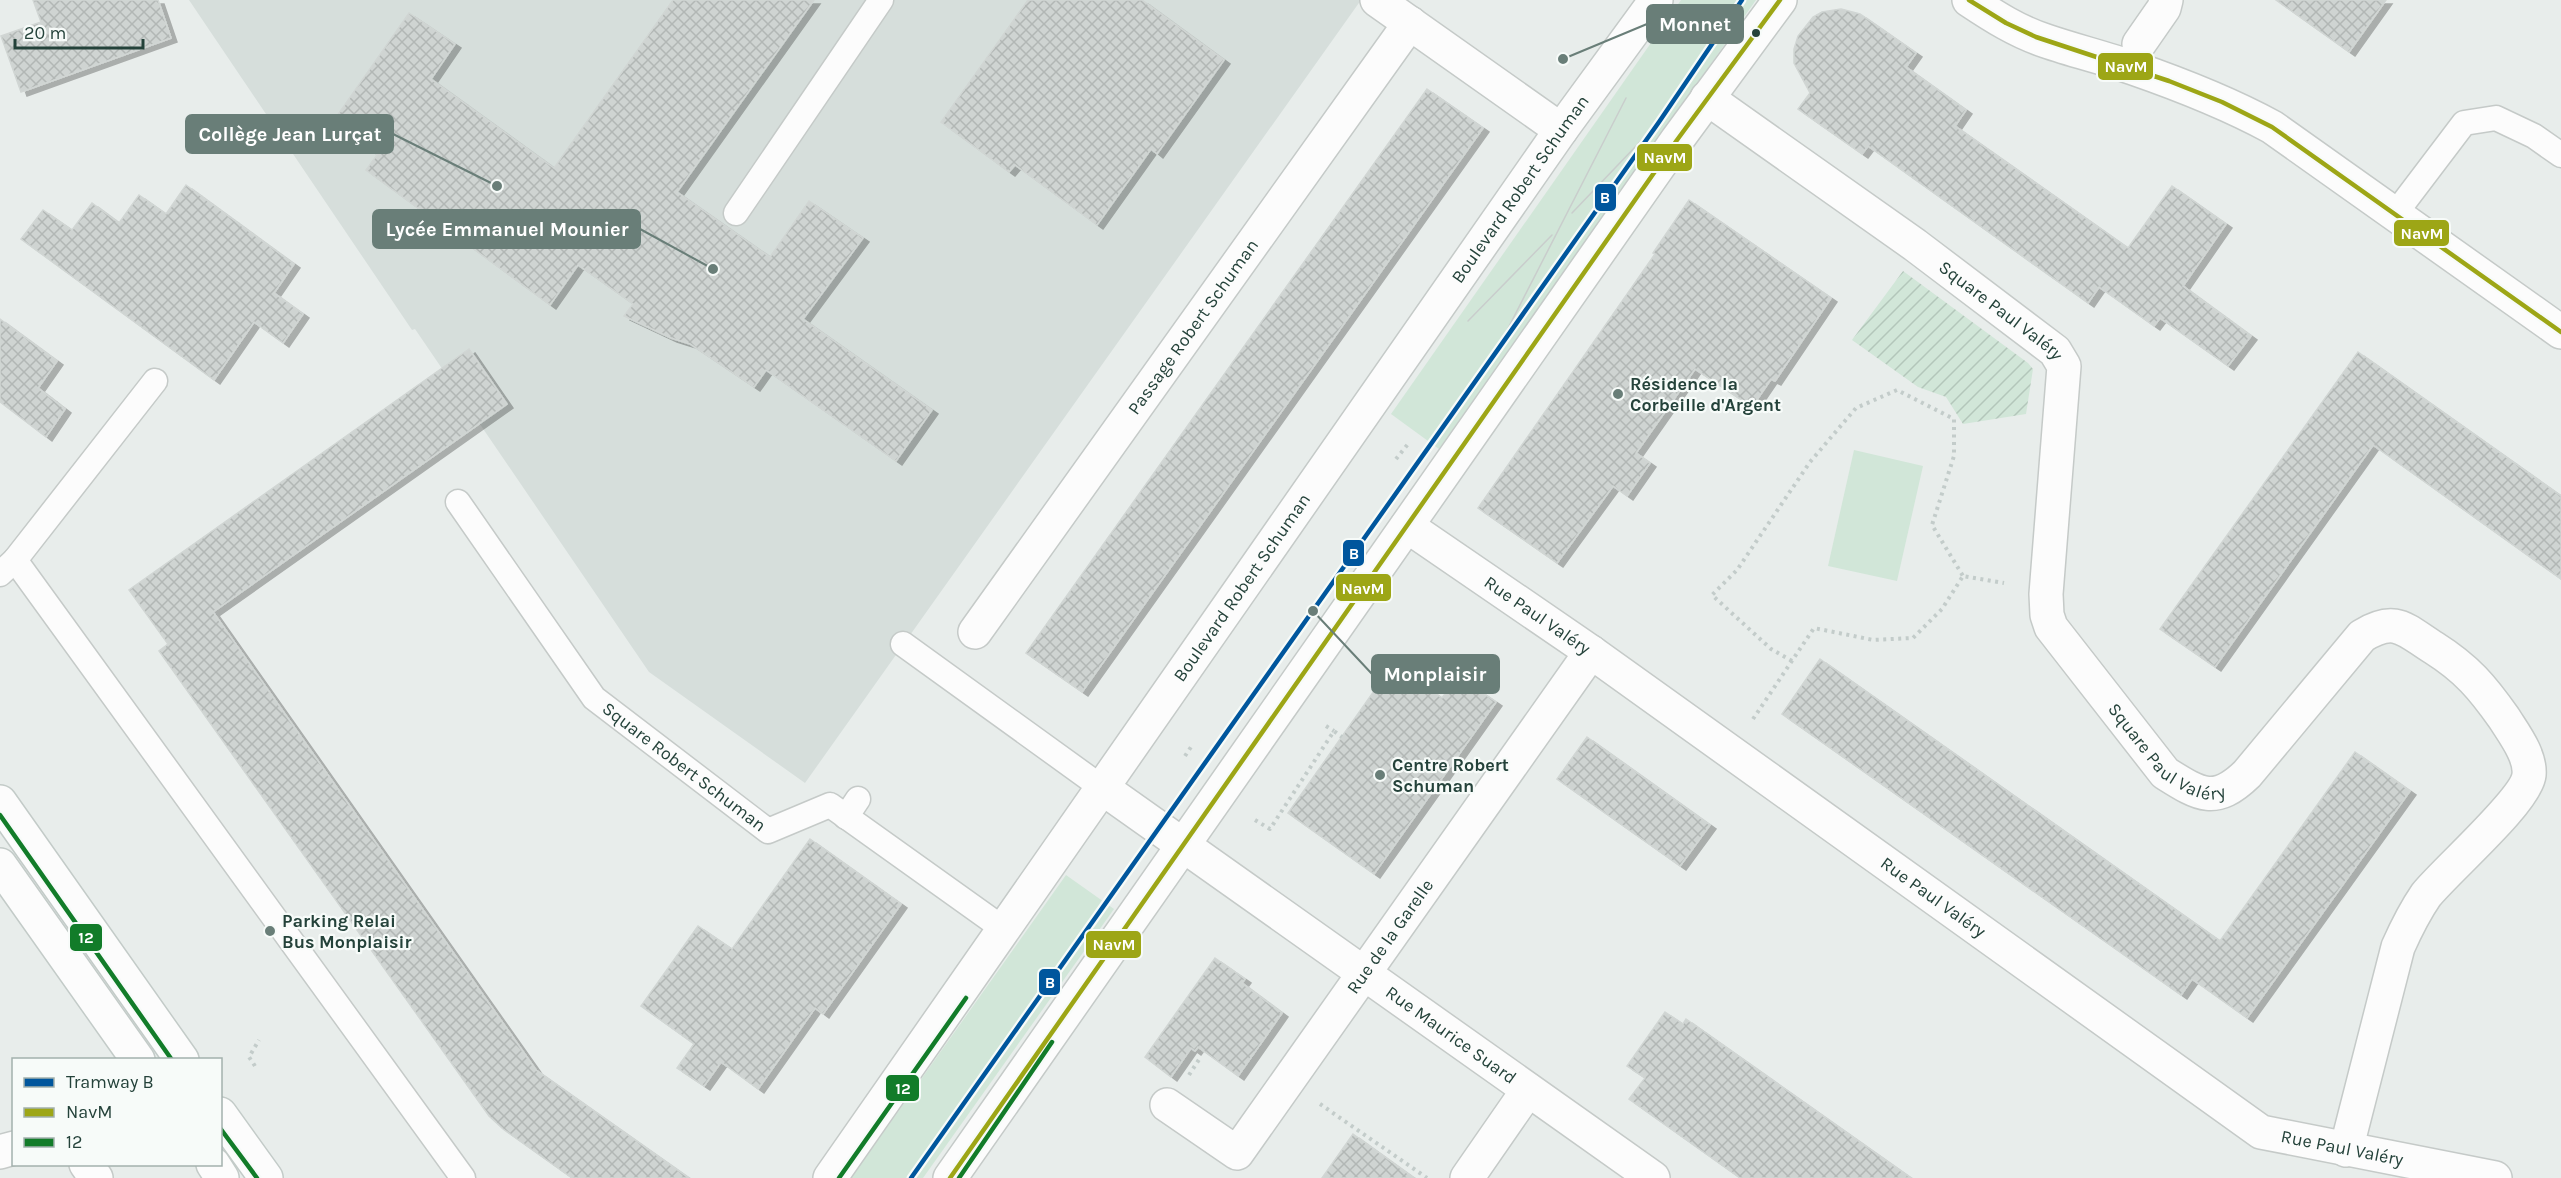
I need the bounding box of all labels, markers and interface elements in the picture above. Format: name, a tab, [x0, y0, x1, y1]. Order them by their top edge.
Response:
callout: Monnet	[1647, 5, 1743, 43]
scale bar	[15, 12, 142, 50]
text: Monnet	[1659, 13, 1731, 36]
text: 20 m	[24, 22, 66, 44]
unlabelled marker	[1750, 27, 1762, 39]
line badge: NavM	[2097, 52, 2154, 81]
text: NavM	[2104, 57, 2148, 76]
street label: Boulevard Robert Schuman	[1447, 91, 1594, 287]
callout: Collège Jean Lurçat	[186, 115, 393, 153]
text: Collège Jean Lurçat	[198, 123, 382, 146]
line badge: NavM	[1636, 143, 1693, 172]
text: NavM	[1643, 148, 1687, 167]
line badge: B	[1594, 183, 1617, 212]
text: B	[1600, 188, 1610, 207]
callout: Lycée Emmanuel Mounier	[373, 210, 640, 248]
text: Lycée Emmanuel Mounier	[385, 218, 629, 241]
line badge: NavM	[2393, 219, 2450, 247]
text: NavM	[2400, 224, 2444, 243]
street label: Passage Robert Schuman	[1123, 235, 1263, 419]
street label: Square Paul Valéry	[1934, 256, 2069, 364]
place label: Résidence la Corbeille d'Argent	[1630, 373, 1781, 416]
marker: Résidence la Corbeille d'Argent	[1611, 387, 1625, 401]
street label: Boulevard Robert Schuman	[1169, 489, 1315, 686]
line badge: B	[1342, 539, 1365, 567]
text: B	[1349, 544, 1359, 563]
street label: Rue Paul Valéry	[1480, 571, 1595, 660]
line badge: NavM	[1335, 573, 1392, 602]
text: NavM	[1341, 579, 1385, 598]
callout: Monplaisir	[1372, 655, 1499, 693]
text: Monplaisir	[1384, 663, 1487, 686]
street label: Square Robert Schuman	[598, 697, 770, 836]
street label: Square Paul Valéry	[2103, 698, 2229, 805]
place label: Centre Robert Schuman	[1392, 754, 1509, 797]
marker: Centre Robert Schuman	[1373, 768, 1387, 782]
street label: Rue Paul Valéry	[1876, 852, 1991, 943]
street label: Rue de la Garelle	[1342, 875, 1438, 998]
place label: Parking Relai Bus Monplaisir	[282, 910, 412, 953]
line badge: 12	[69, 923, 103, 952]
marker: Parking Relai Bus Monplaisir	[263, 924, 277, 938]
text: 12	[78, 928, 94, 947]
line badge: NavM	[1085, 930, 1142, 959]
text: NavM	[1092, 935, 1136, 954]
line badge: B	[1038, 968, 1061, 996]
text: B	[1045, 973, 1055, 992]
street label: Rue Maurice Suard	[1381, 981, 1521, 1089]
legend	[12, 1058, 222, 1166]
text: Tramway B	[66, 1071, 154, 1093]
line badge: 12	[885, 1074, 920, 1102]
text: 12	[895, 1079, 911, 1098]
text: NavM	[66, 1101, 113, 1123]
street label: Rue Paul Valéry	[2279, 1125, 2406, 1171]
text: 12	[66, 1131, 82, 1153]

